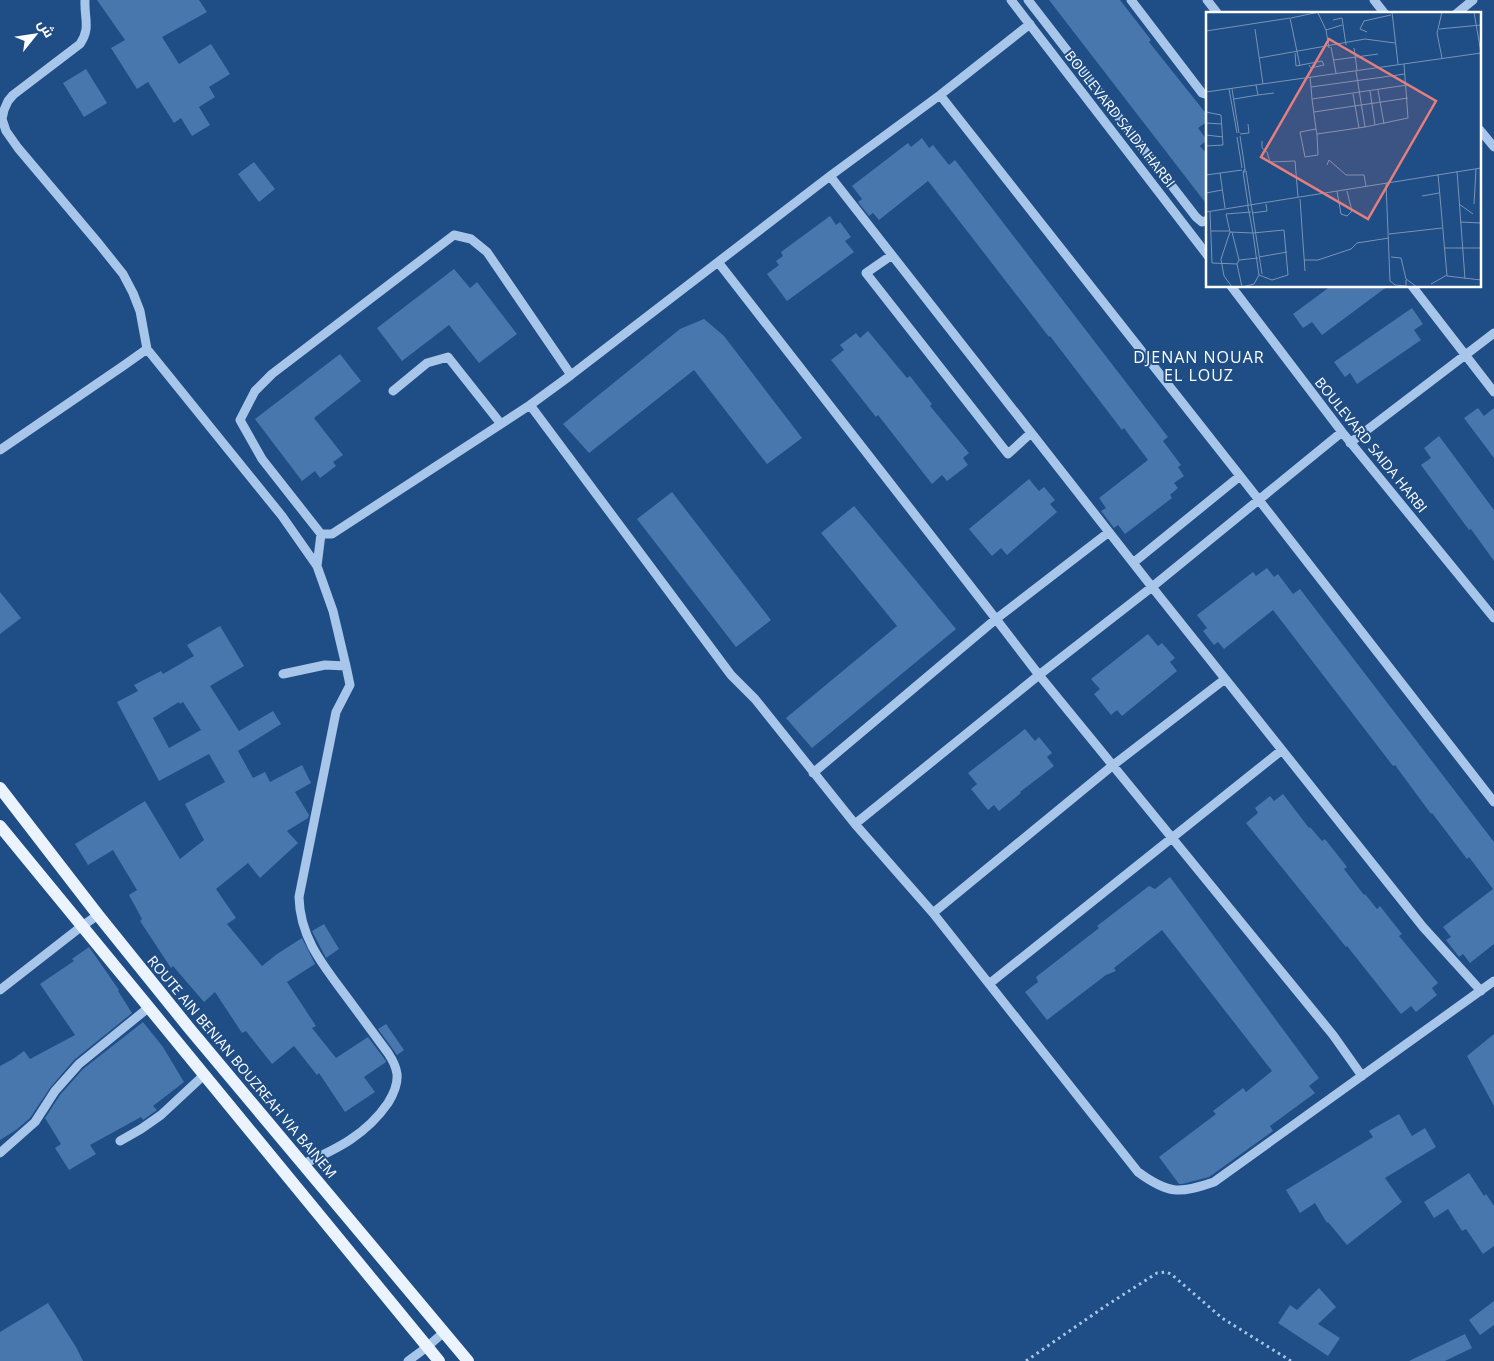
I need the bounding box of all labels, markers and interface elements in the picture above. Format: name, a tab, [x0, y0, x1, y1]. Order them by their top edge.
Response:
north arrow	[10, 10, 60, 60]
inset map	[1206, 12, 1482, 288]
text: ش	[34, 16, 59, 41]
street label: BOULEVARD SAIDA HARBI	[1061, 46, 1180, 191]
district label: DJENAN NOUAR EL LOUZ	[1133, 346, 1265, 386]
street label: BOULEVARD SAIDA HARBI	[1311, 373, 1432, 516]
street label: ROUTE AIN BENIAN BOUZREAH VIA BAINEM	[144, 951, 341, 1182]

